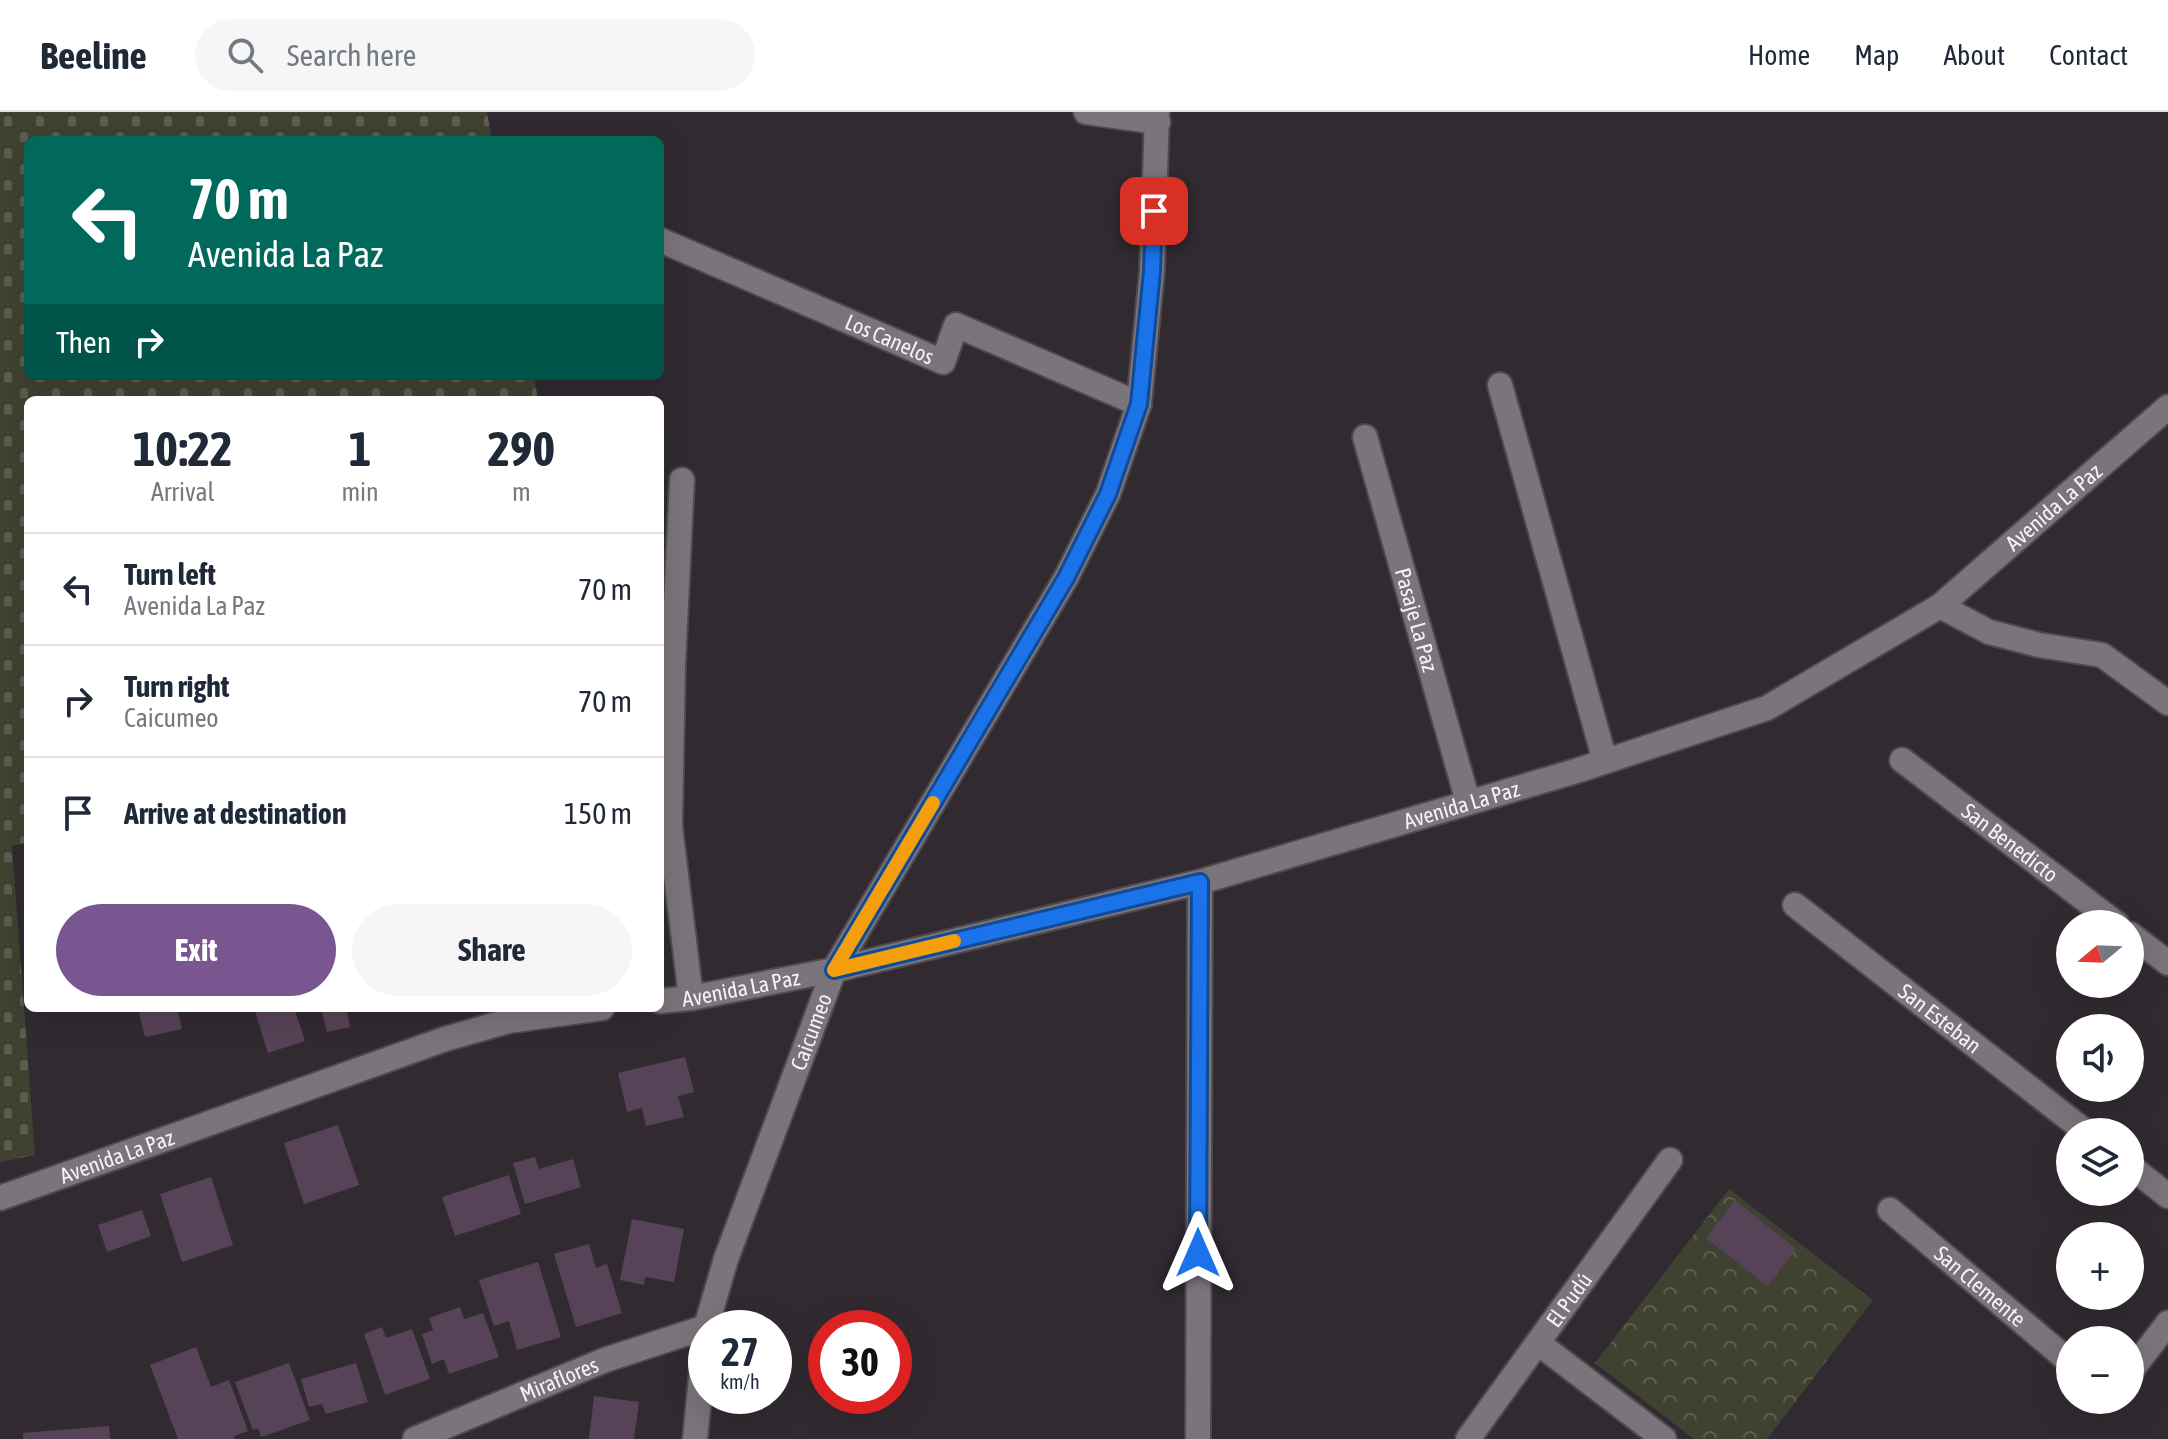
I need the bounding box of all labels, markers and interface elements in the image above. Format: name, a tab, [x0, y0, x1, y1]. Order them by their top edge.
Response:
search box	[195, 19, 755, 91]
icon: search	[223, 33, 267, 77]
text: Beeline	[40, 34, 147, 77]
text: Search here	[287, 38, 416, 72]
text: Home	[1748, 39, 1810, 71]
text: Map	[1854, 39, 1899, 71]
text: About	[1943, 39, 2005, 71]
text: Contact	[2049, 39, 2128, 71]
text: 70 m	[188, 167, 289, 231]
icon: left	[56, 168, 160, 272]
pin	[1120, 177, 1188, 245]
icon: arrive	[1132, 189, 1176, 233]
text: Avenida La Paz	[188, 233, 383, 275]
street label: Los Canelos	[841, 308, 938, 370]
icon: right	[127, 320, 171, 364]
text: Then	[56, 325, 111, 359]
text: 10:22	[133, 421, 233, 476]
text: 1	[349, 421, 371, 476]
text: 290	[488, 421, 555, 476]
street label: Avenida La Paz	[2000, 458, 2107, 556]
text: Arrival	[151, 477, 214, 507]
text: min	[341, 477, 379, 507]
text: m	[512, 477, 531, 507]
text: Turn left	[124, 557, 216, 591]
street label: Pasaje La Paz	[1390, 565, 1444, 675]
icon: left	[56, 567, 100, 611]
text: 70 m	[578, 572, 632, 606]
text: Avenida La Paz	[124, 591, 265, 621]
text: Turn right	[124, 669, 230, 703]
icon: right	[56, 679, 100, 723]
text: 70 m	[578, 684, 632, 718]
text: Caicumeo	[124, 703, 219, 733]
street label: Avenida La Paz	[1401, 775, 1523, 834]
icon: arrive	[56, 791, 100, 835]
text: Arrive at destination	[124, 796, 346, 830]
text: 150 m	[564, 796, 632, 830]
street label: San Benedicto	[1957, 797, 2063, 887]
button: Exit	[56, 904, 336, 996]
button: Share	[352, 904, 632, 996]
north arrow	[2056, 910, 2144, 998]
map controls	[2056, 910, 2144, 1414]
street label: Avenida La Paz	[681, 964, 802, 1012]
street label: San Esteban	[1894, 978, 1987, 1058]
street label: Caicumeo	[785, 990, 837, 1074]
button: sound	[2056, 1014, 2144, 1102]
button: layers	[2056, 1118, 2144, 1206]
street label: Avenida La Paz	[56, 1124, 177, 1189]
position arrow	[1156, 1211, 1240, 1295]
button: +	[2056, 1222, 2144, 1310]
street label: San Clemente	[1929, 1240, 2031, 1332]
street label: El Pudú	[1541, 1267, 1597, 1332]
speed limit sign: 30	[808, 1310, 912, 1414]
button: −	[2056, 1326, 2144, 1414]
text: 27	[721, 1329, 759, 1374]
street label: Miraflores	[516, 1351, 602, 1407]
text: km/h	[720, 1370, 760, 1393]

